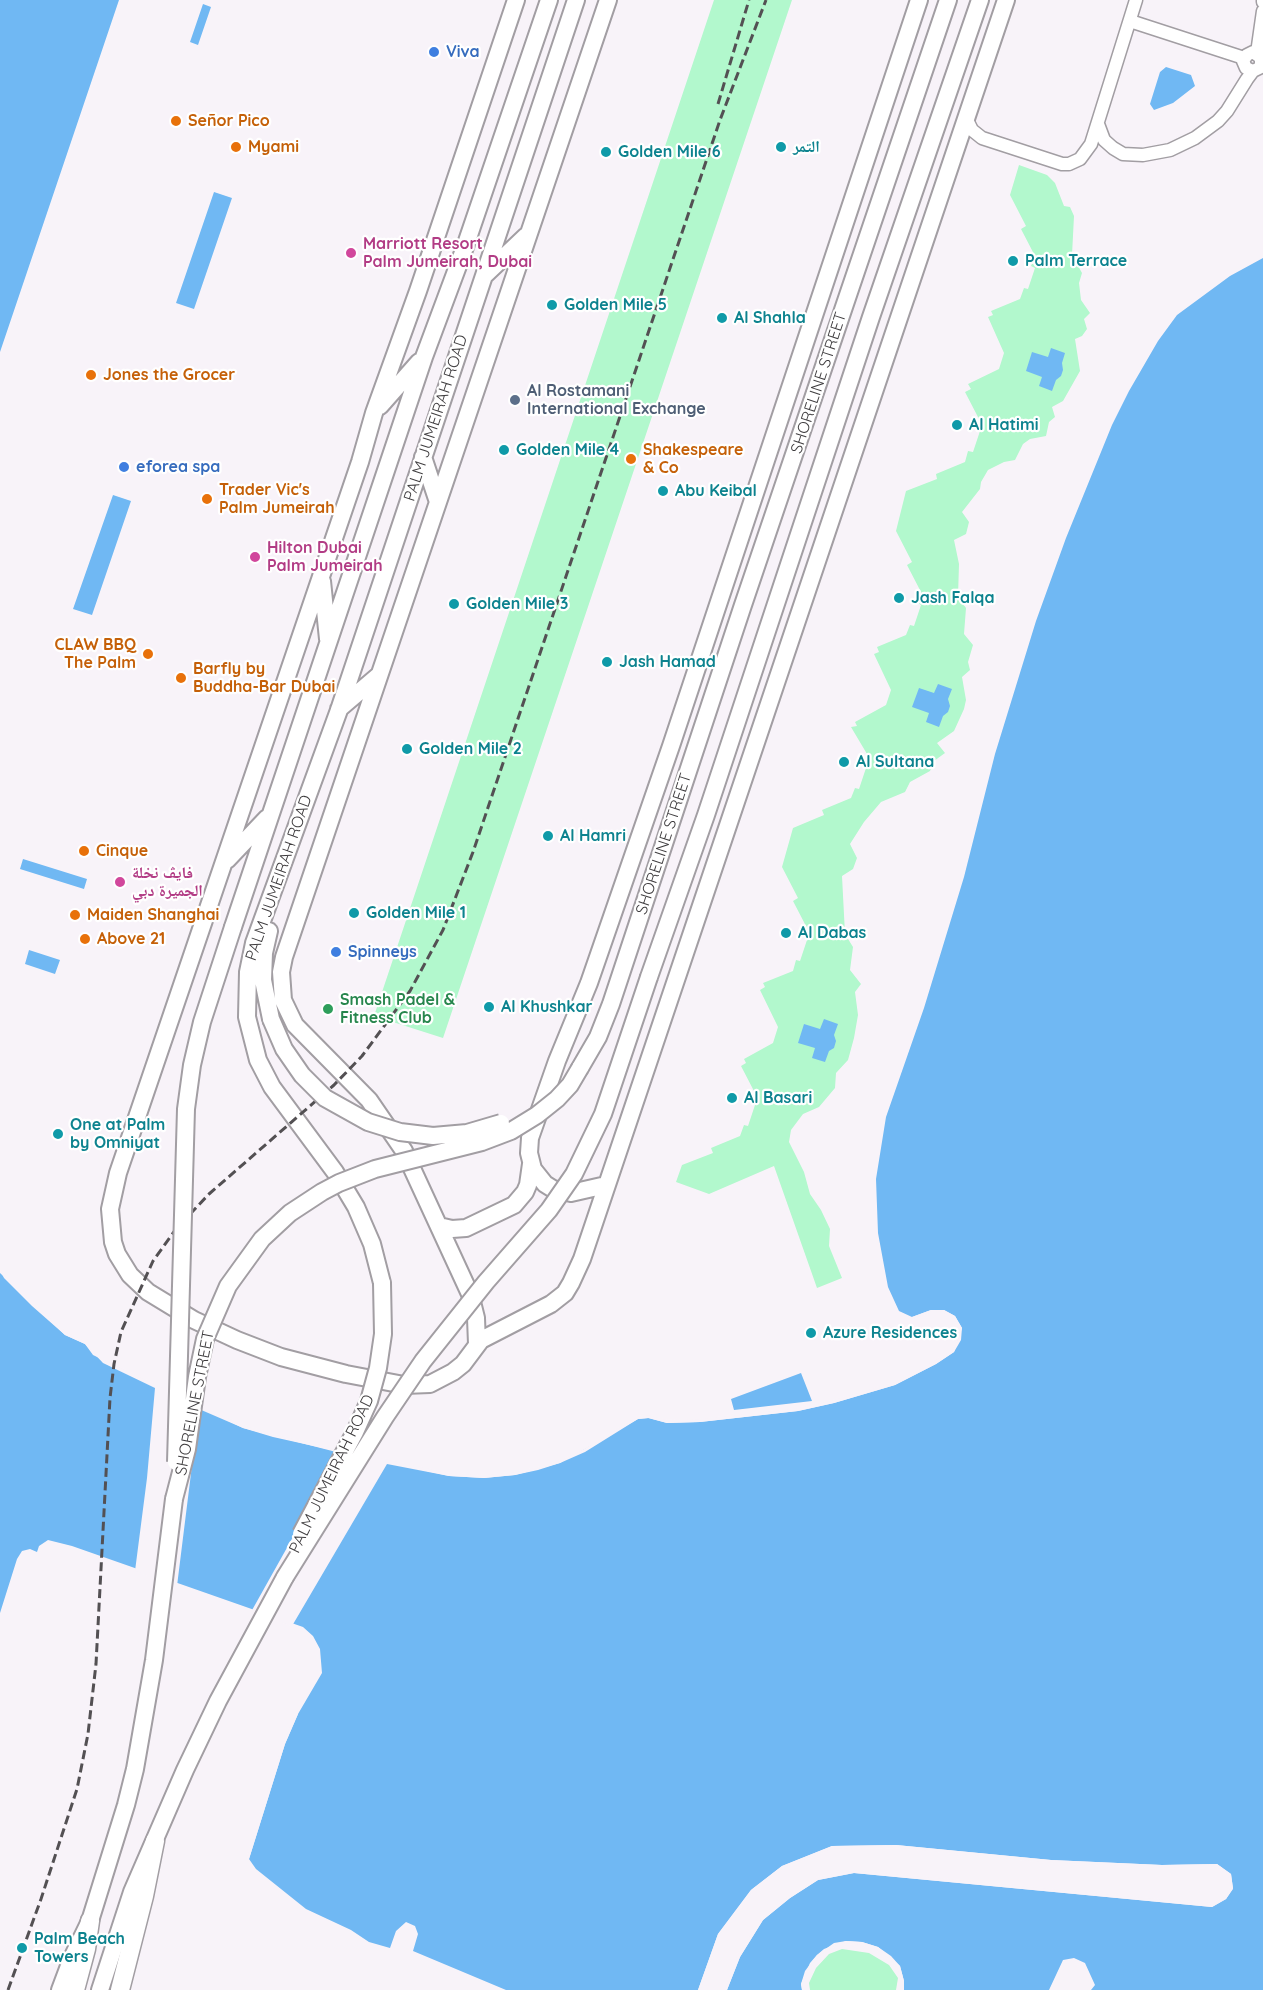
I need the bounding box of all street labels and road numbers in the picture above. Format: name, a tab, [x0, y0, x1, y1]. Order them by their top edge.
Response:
street label: SHORELINE STREET	[787, 310, 851, 456]
street label: PALM JUMEIRAH ROAD	[400, 332, 472, 504]
street label: SHORELINE STREET	[632, 771, 696, 917]
street label: PALM JUMEIRAH ROAD	[242, 793, 316, 963]
street label: SHORELINE STREET	[172, 1329, 218, 1477]
street label: PALM JUMEIRAH ROAD	[285, 1392, 379, 1556]

